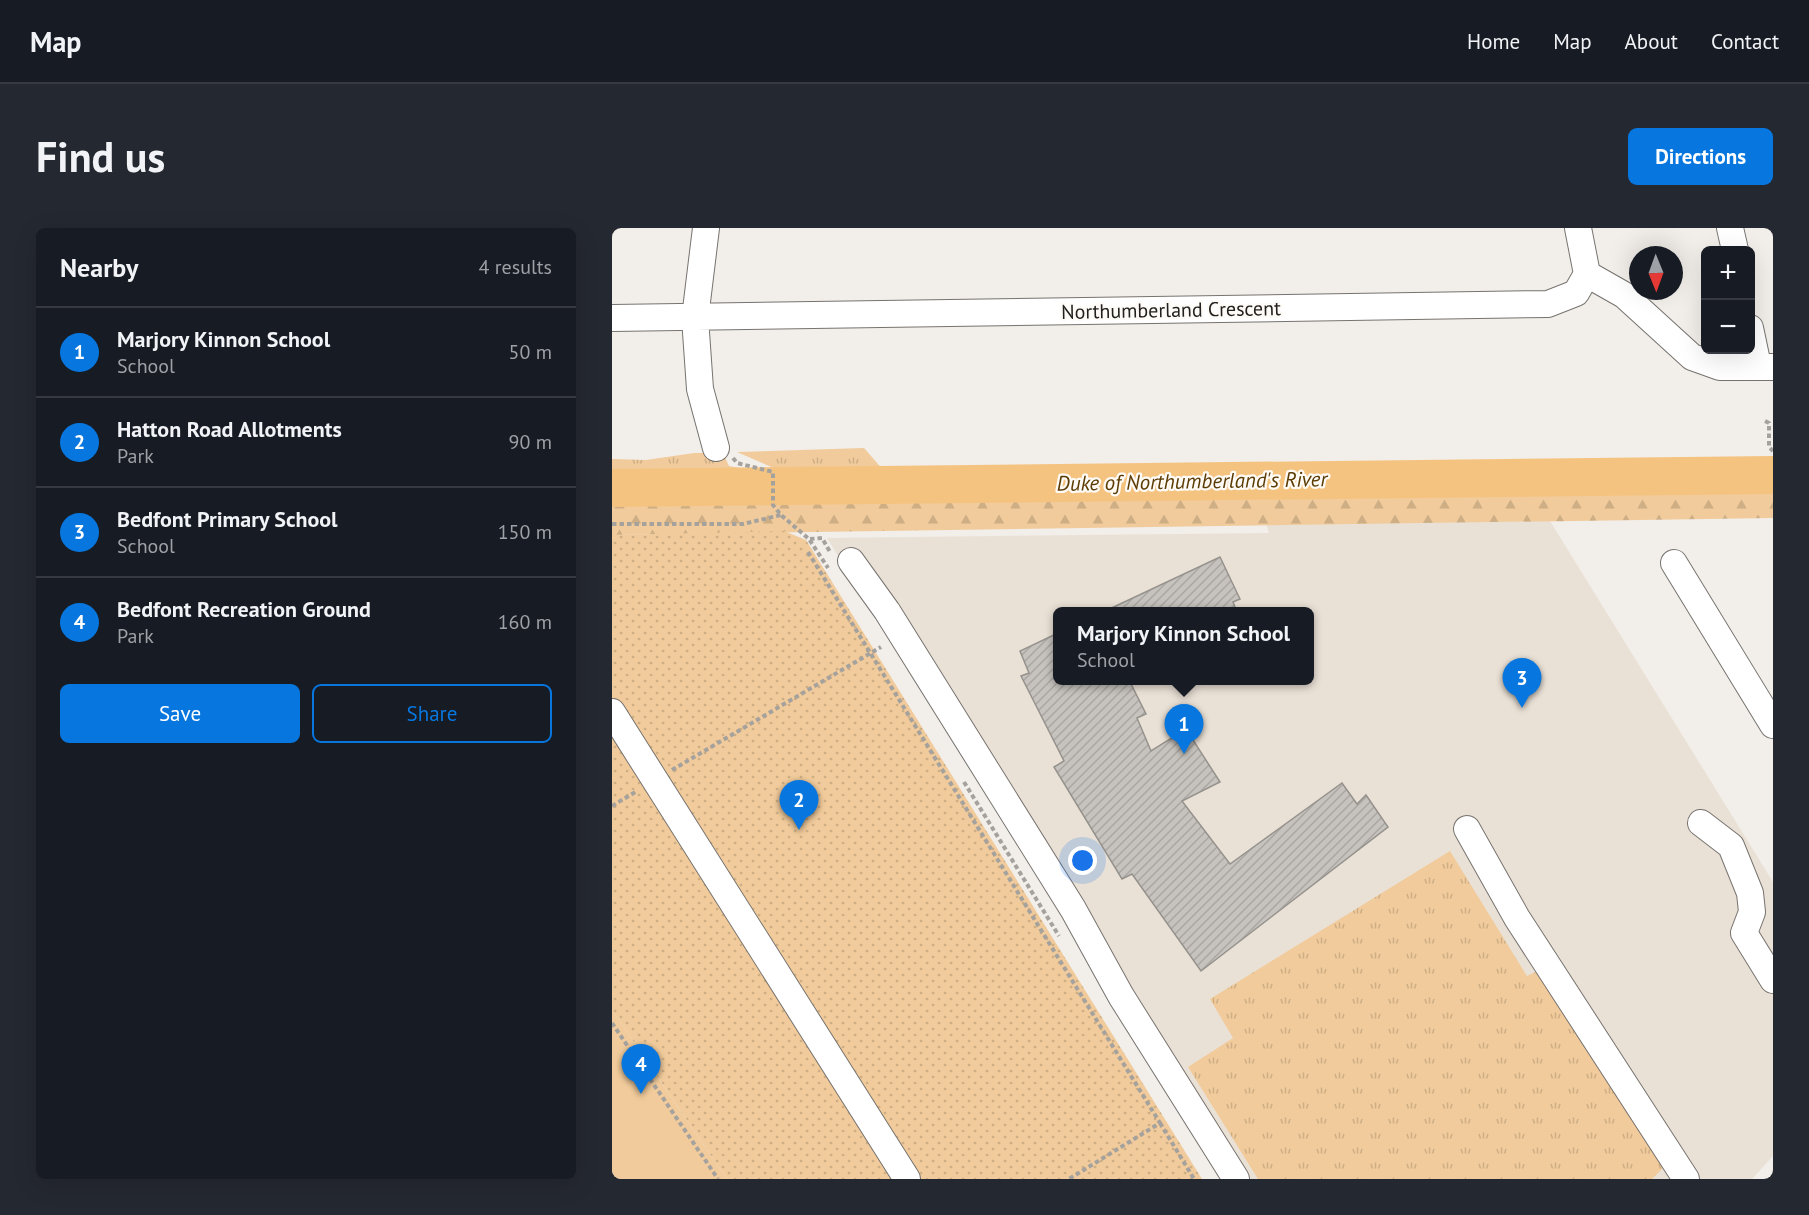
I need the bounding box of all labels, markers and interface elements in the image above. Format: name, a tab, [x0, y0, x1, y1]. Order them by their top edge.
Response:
text: Map	[30, 23, 81, 60]
text: Home	[1467, 28, 1520, 55]
text: Map	[1553, 28, 1592, 55]
text: About	[1625, 28, 1678, 55]
text: Contact	[1711, 28, 1779, 55]
button: Directions	[1628, 128, 1773, 185]
text: Find us	[36, 129, 165, 184]
north arrow	[1629, 246, 1683, 300]
map controls	[1701, 246, 1755, 354]
button: +	[1701, 246, 1755, 300]
text: Nearby	[60, 251, 138, 284]
text: 4 results	[479, 254, 552, 280]
street label: Northumberland Crescent	[1061, 295, 1281, 325]
button: −	[1701, 300, 1755, 354]
text: Marjory Kinnon School	[117, 325, 330, 353]
text: 1	[74, 339, 85, 365]
text: 50 m	[509, 339, 552, 365]
text: School	[117, 353, 175, 379]
text: Hatton Road Allotments	[117, 415, 342, 443]
text: 2	[74, 429, 85, 455]
text: 90 m	[509, 429, 552, 455]
text: Park	[117, 443, 154, 469]
water label: Duke of Northumberland's River	[1056, 465, 1330, 497]
text: Bedfont Primary School	[117, 505, 338, 533]
text: 3	[74, 519, 85, 545]
text: 150 m	[498, 519, 552, 545]
text: School	[117, 533, 175, 559]
text: Bedfont Recreation Ground	[117, 595, 371, 623]
popup	[1053, 607, 1314, 685]
text: 4	[74, 609, 85, 635]
text: 160 m	[498, 609, 552, 635]
text: Marjory Kinnon School	[1077, 619, 1290, 647]
text: Park	[117, 623, 154, 649]
text: School	[1077, 647, 1135, 673]
pin: 3	[1502, 658, 1542, 708]
button: Save	[60, 684, 300, 743]
button: Share	[312, 684, 552, 743]
pin: 1	[1164, 704, 1204, 754]
pin: 2	[780, 780, 819, 830]
your location	[1068, 846, 1097, 875]
pin: 4	[621, 1044, 660, 1094]

